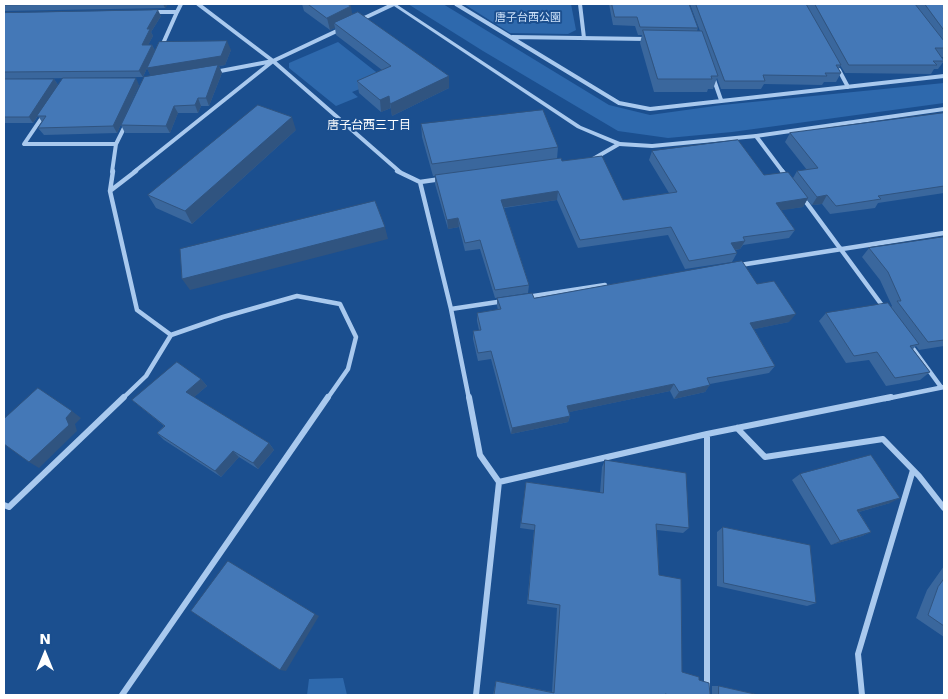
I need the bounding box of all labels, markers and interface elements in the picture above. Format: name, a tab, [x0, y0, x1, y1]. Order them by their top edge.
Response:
park label: 唐子台西公園	[495, 11, 561, 25]
district label: 唐子台西三丁目	[327, 119, 411, 133]
north arrow	[20, 629, 70, 679]
text: N	[39, 631, 51, 647]

